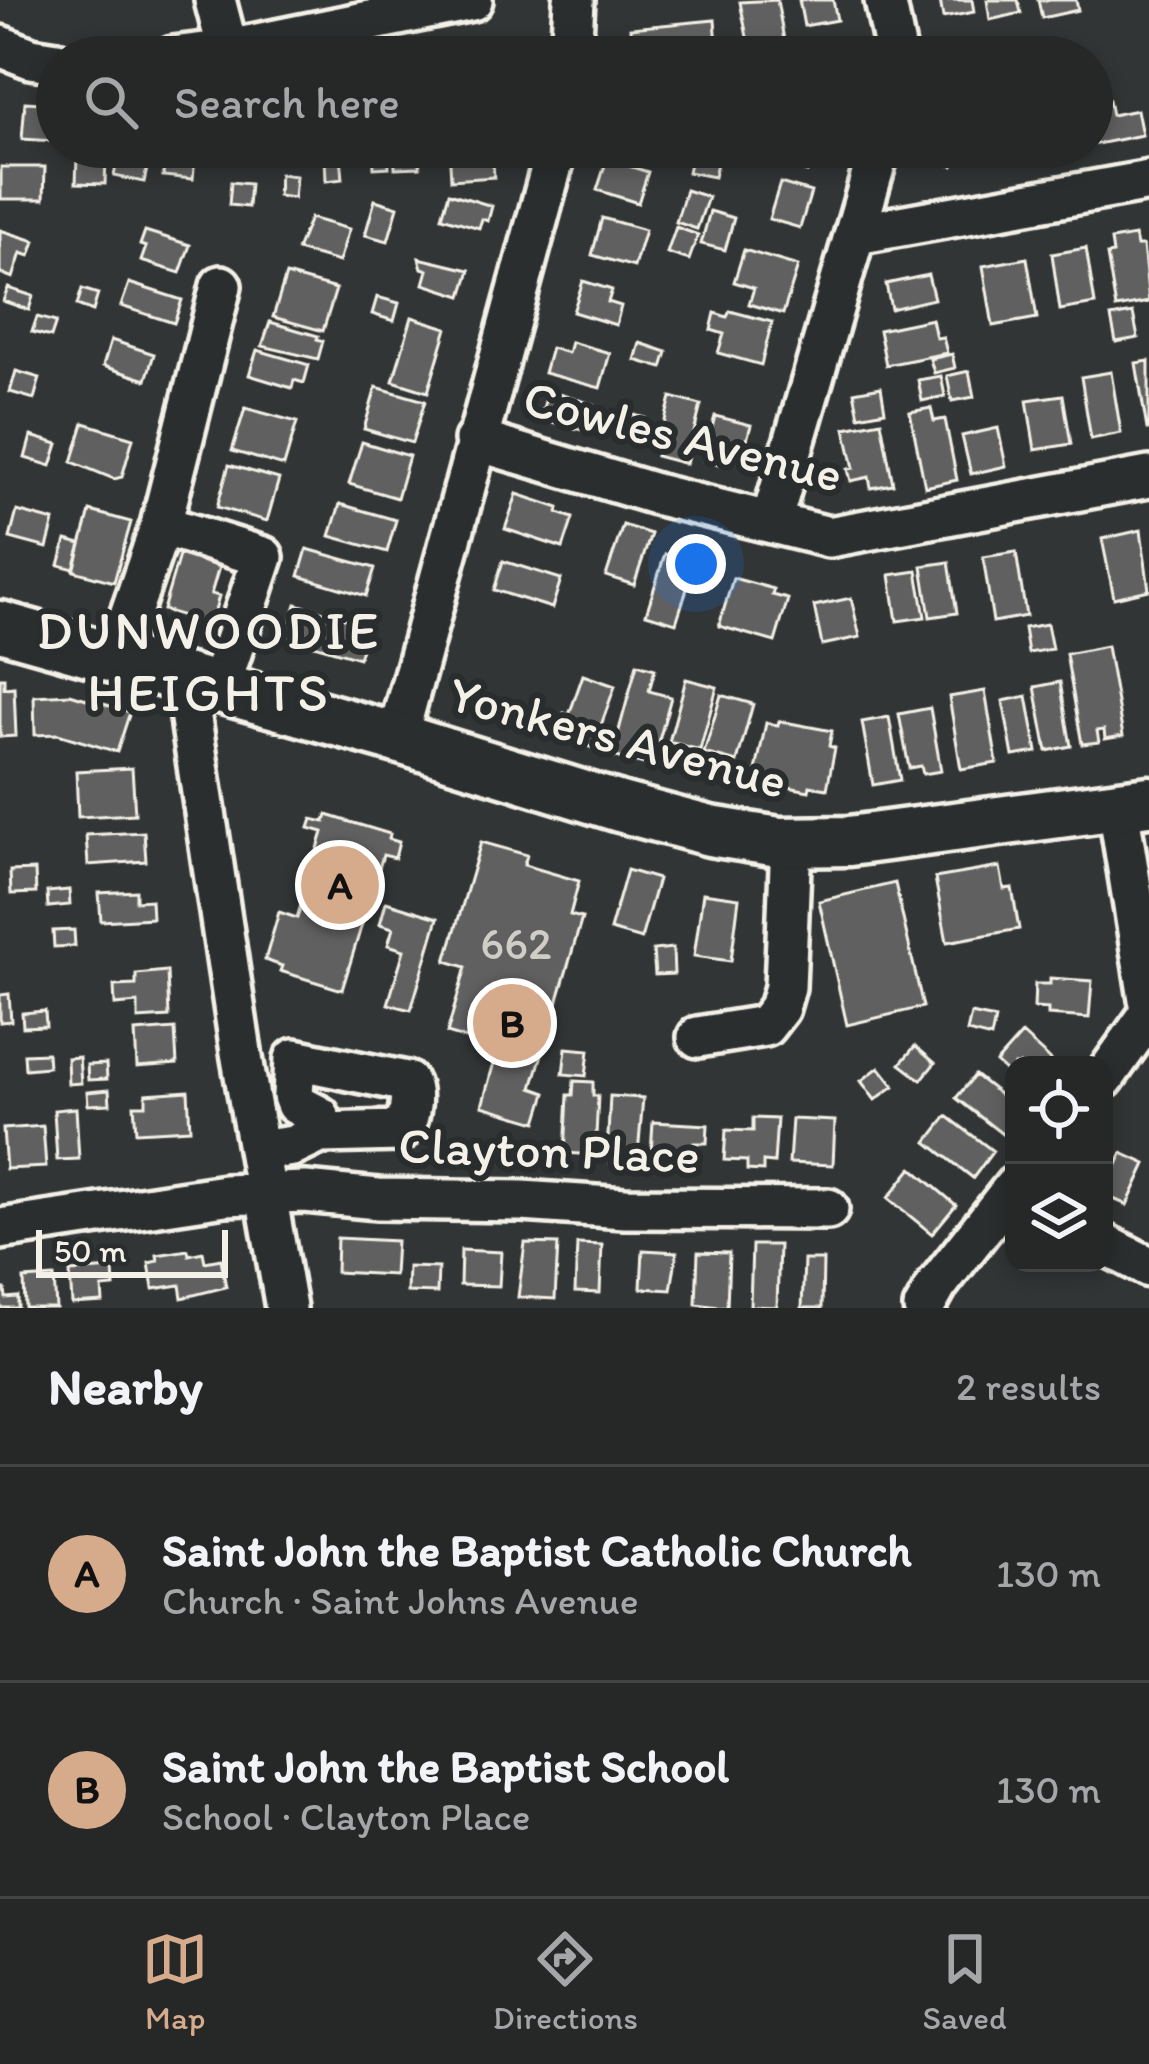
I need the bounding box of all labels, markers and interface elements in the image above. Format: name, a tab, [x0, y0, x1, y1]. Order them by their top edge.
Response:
search box	[36, 36, 1113, 168]
icon: search	[78, 69, 144, 135]
text: Search here	[174, 75, 400, 129]
street label: Cowles Avenue	[517, 367, 849, 505]
your location	[666, 534, 726, 594]
district label: DUNWOODIE HEIGHTS	[37, 598, 381, 725]
street label: Yonkers Avenue	[442, 663, 794, 811]
pin: A	[301, 840, 379, 930]
house number: 662	[480, 916, 552, 970]
pin: B	[473, 978, 551, 1068]
map controls	[1005, 1056, 1113, 1272]
button: locate	[1005, 1056, 1113, 1164]
street label: Clayton Place	[397, 1114, 701, 1186]
button: layers	[1005, 1164, 1113, 1272]
scale bar	[36, 1224, 228, 1277]
text: 50 m	[54, 1231, 127, 1270]
text: Nearby	[48, 1356, 203, 1417]
text: 2 results	[956, 1363, 1101, 1410]
text: Saint John the Baptist Catholic Church	[162, 1523, 911, 1577]
text: A	[75, 1550, 99, 1597]
text: 130 m	[996, 1550, 1101, 1597]
text: Church · Saint Johns Avenue	[162, 1577, 639, 1624]
text: Saint John the Baptist School	[162, 1739, 729, 1793]
text: B	[74, 1766, 100, 1813]
text: 130 m	[996, 1766, 1101, 1813]
text: School · Clayton Place	[162, 1793, 530, 1840]
tab: Map	[142, 1926, 208, 2037]
tab: Directions	[493, 1926, 638, 2037]
tab: Saved	[923, 1926, 1007, 2037]

